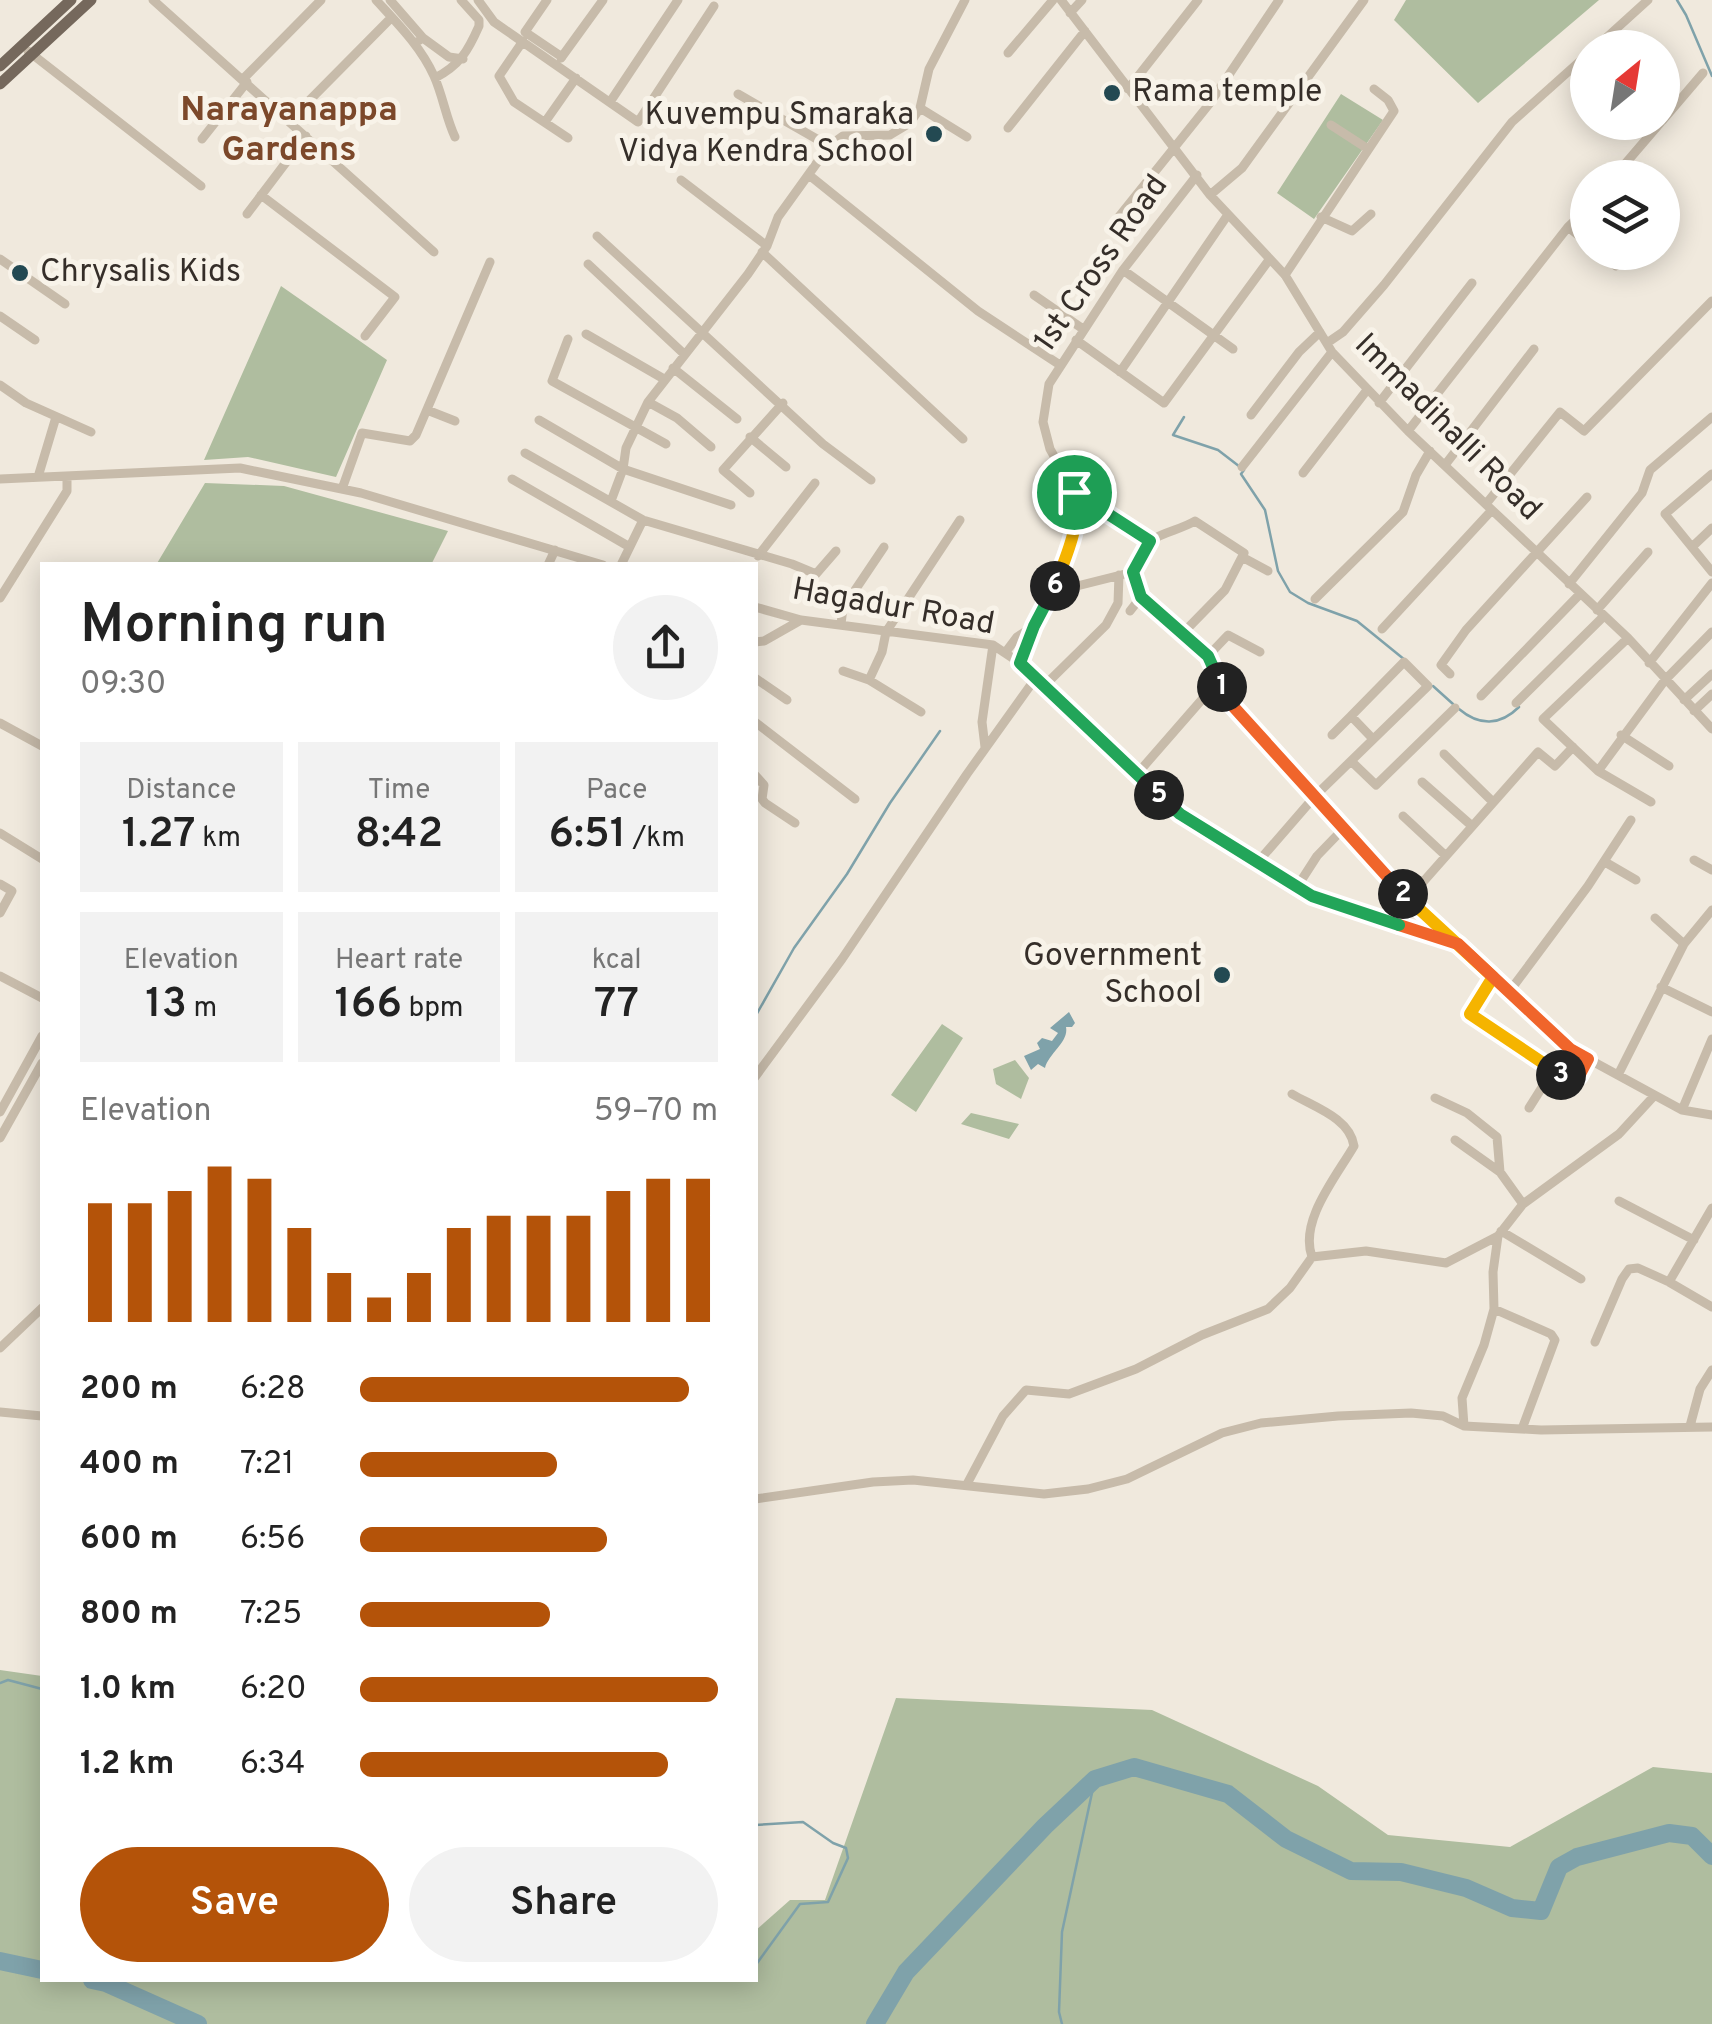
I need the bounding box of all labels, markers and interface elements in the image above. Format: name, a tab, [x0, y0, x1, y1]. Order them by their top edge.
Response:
north arrow	[1570, 30, 1680, 140]
map controls	[1570, 30, 1680, 270]
place label: Rama temple	[1132, 73, 1322, 113]
marker: Rama temple	[1101, 82, 1123, 104]
district label: Narayanappa Gardens	[180, 89, 398, 173]
place label: Kuvempu Smaraka Vidya Kendra School	[618, 96, 914, 173]
marker: Kuvempu Smaraka Vidya Kendra School	[923, 123, 945, 145]
button: layers	[1570, 160, 1680, 270]
street label: 1st Cross Road	[1026, 168, 1178, 360]
place label: Chrysalis Kids	[40, 253, 241, 293]
marker: Chrysalis Kids	[9, 262, 31, 284]
street label: Immadihalli Road	[1345, 326, 1549, 530]
pin	[1032, 450, 1117, 535]
icon: arrive	[1047, 465, 1102, 520]
pin: 6	[1030, 561, 1080, 611]
text: 6	[1046, 568, 1064, 604]
street label: Hagadur Road	[789, 571, 997, 645]
text: Morning run	[80, 592, 388, 662]
button: share	[613, 595, 718, 700]
pin: 1	[1197, 662, 1247, 712]
text: 09:30	[80, 665, 166, 705]
text: 1	[1216, 669, 1228, 705]
pin: 5	[1134, 770, 1184, 820]
text: Distance	[126, 773, 236, 809]
text: Time	[368, 773, 430, 809]
text: Pace	[586, 773, 647, 809]
text: 5	[1150, 777, 1168, 813]
text: 1.27	[122, 809, 196, 862]
text: 8:42	[355, 809, 443, 862]
text: 6:51	[548, 809, 626, 862]
text: km	[196, 821, 241, 857]
text: /km	[626, 821, 685, 857]
pin: 2	[1378, 869, 1428, 919]
text: 2	[1394, 876, 1412, 912]
place label: Government School	[1023, 937, 1202, 1014]
text: Elevation	[124, 943, 239, 979]
text: Heart rate	[335, 943, 463, 979]
text: kcal	[592, 943, 642, 979]
marker: Government School	[1211, 964, 1233, 986]
text: 13	[145, 979, 187, 1032]
text: 166	[334, 979, 402, 1032]
text: 77	[594, 979, 639, 1032]
text: m	[187, 991, 217, 1027]
text: bpm	[402, 991, 464, 1027]
pin: 3	[1536, 1050, 1586, 1100]
text: 3	[1553, 1057, 1569, 1093]
text: Elevation	[80, 1092, 212, 1132]
text: 59–70 m	[594, 1092, 718, 1132]
text: 200 m	[80, 1370, 178, 1410]
text: 6:28	[240, 1370, 305, 1410]
text: 400 m	[80, 1445, 179, 1485]
text: 7:21	[240, 1445, 294, 1485]
text: 600 m	[80, 1520, 178, 1560]
text: 6:56	[240, 1520, 305, 1560]
text: 800 m	[80, 1595, 178, 1635]
text: 7:25	[240, 1595, 302, 1635]
text: 1.0 km	[80, 1670, 176, 1710]
text: 6:20	[240, 1670, 306, 1710]
text: 1.2 km	[80, 1745, 174, 1785]
text: 6:34	[240, 1745, 305, 1785]
button: Save	[80, 1847, 389, 1962]
button: Share	[409, 1847, 718, 1962]

